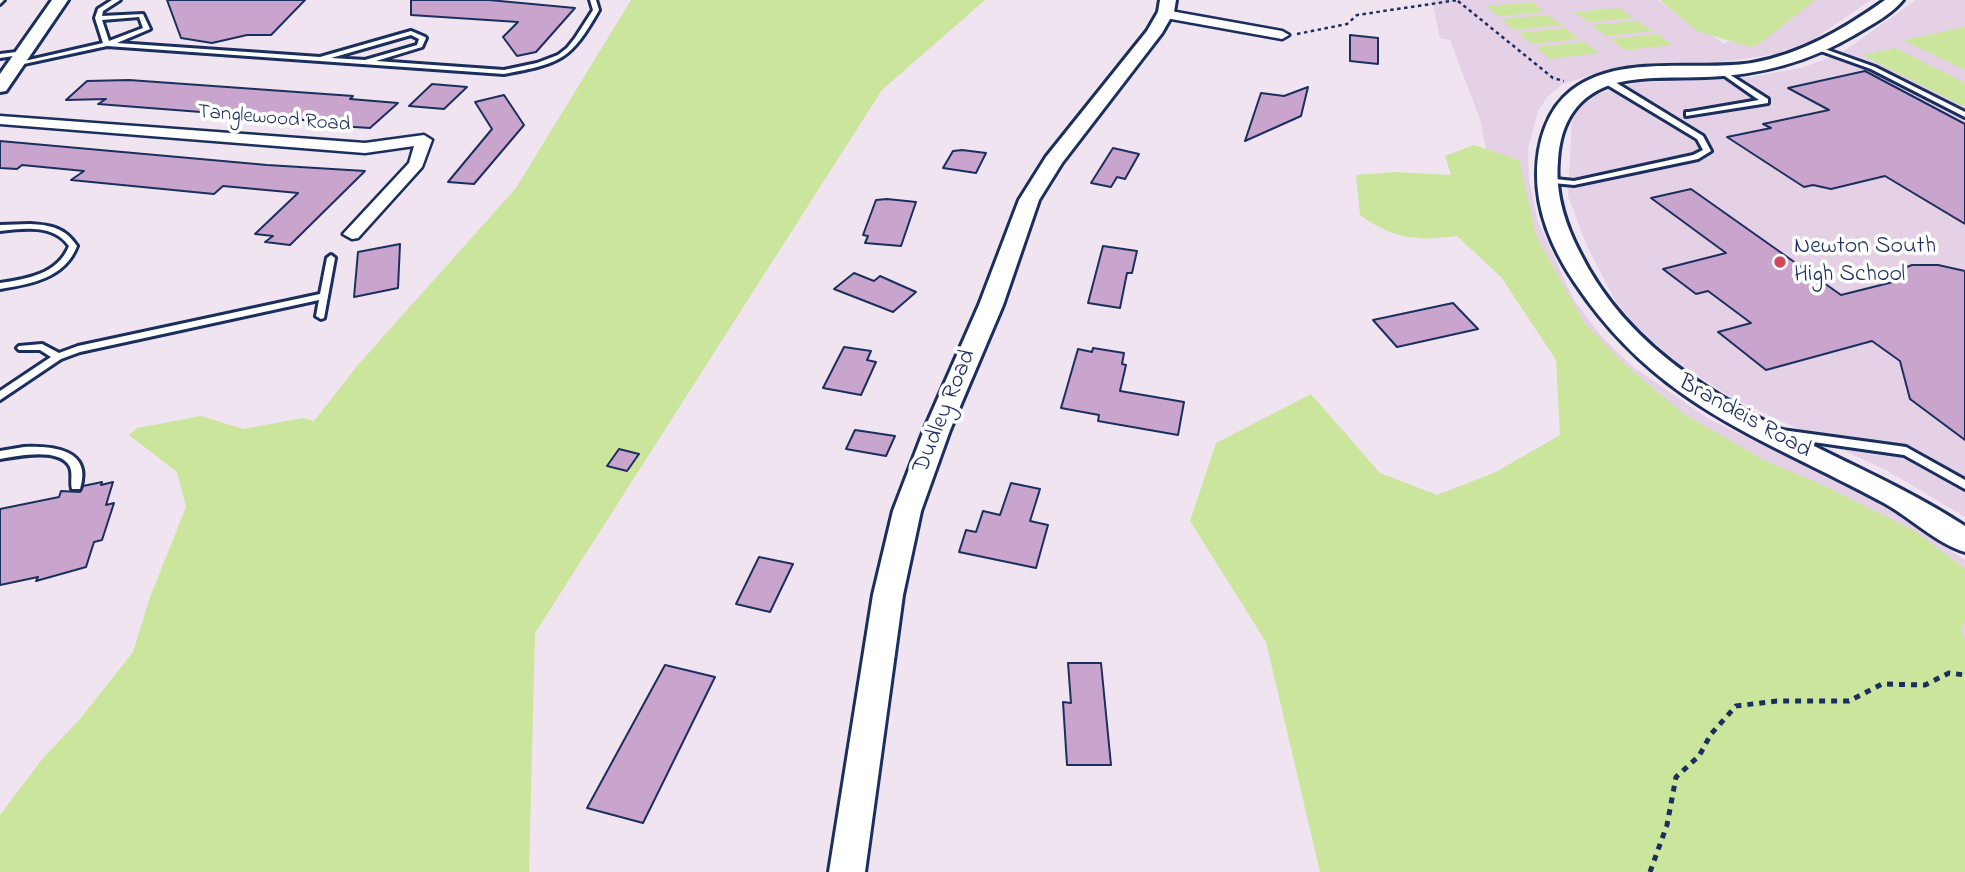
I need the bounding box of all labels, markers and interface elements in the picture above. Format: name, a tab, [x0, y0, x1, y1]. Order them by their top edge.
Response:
street label: Tanglewood Road	[196, 101, 352, 139]
place label: Newton South High School	[1794, 234, 1936, 290]
marker: Newton South High School	[1772, 254, 1788, 270]
street label: Dudley Road	[908, 346, 984, 478]
street label: Brandeis Road	[1673, 370, 1815, 466]

